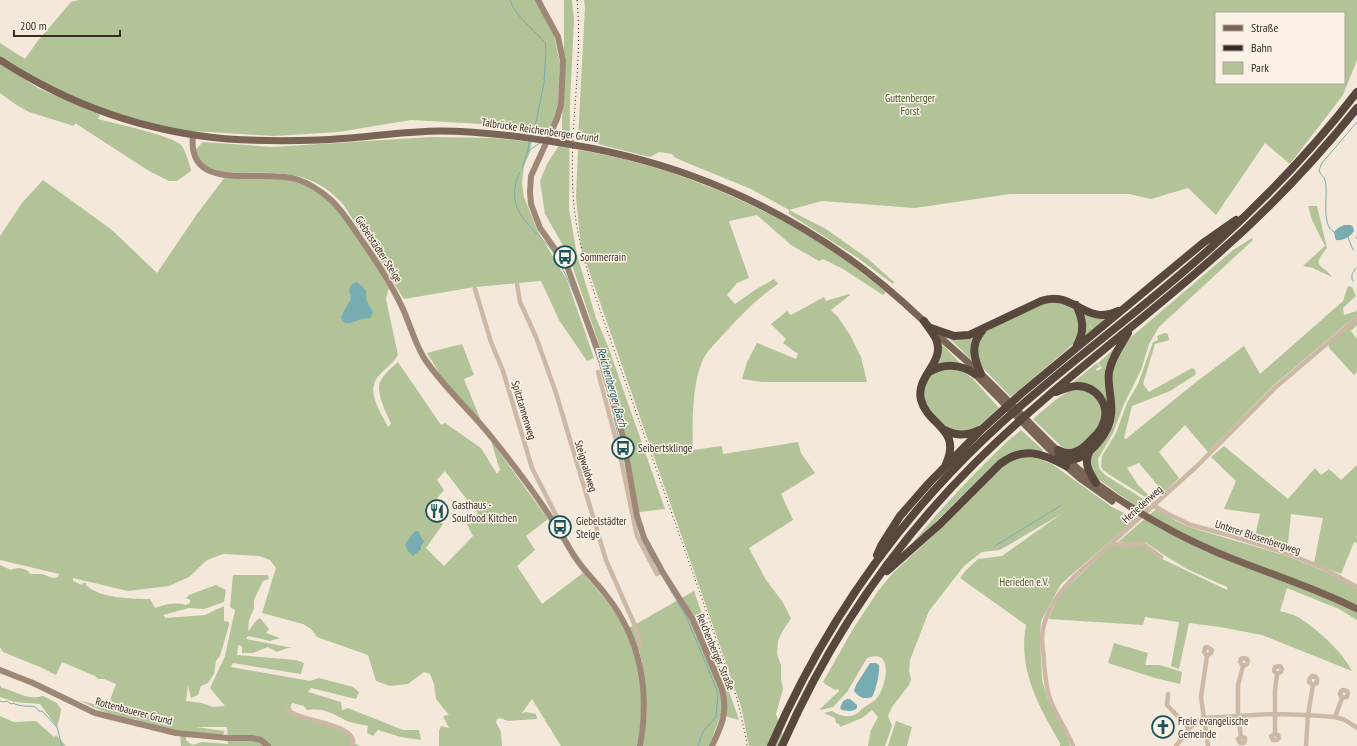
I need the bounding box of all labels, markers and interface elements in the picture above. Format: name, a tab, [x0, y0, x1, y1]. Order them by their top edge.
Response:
scale bar	[14, 12, 120, 38]
legend	[1215, 12, 1345, 84]
text: 200 m	[20, 18, 47, 33]
text: Straße	[1251, 20, 1278, 35]
text: Bahn	[1251, 40, 1272, 55]
text: Park	[1251, 60, 1269, 75]
park label: Guttenberger Forst	[885, 91, 935, 118]
street label: Talbrücke Reichenberger Grund	[481, 115, 600, 145]
street label: Giebelstädter Steige	[352, 213, 406, 285]
bus stop icon: Sommerrain	[552, 244, 578, 270]
place label: Sommerrain	[580, 250, 626, 264]
water label: Reichenberger Bach	[594, 345, 631, 429]
street label: Spitztannenweg	[508, 379, 540, 441]
bus stop icon: Seibertsklinge	[610, 435, 636, 461]
street label: Steigwaldweg	[572, 439, 601, 494]
place label: Seibertsklinge	[638, 441, 693, 455]
street label: Heriedenweg	[1119, 482, 1165, 526]
restaurant icon: Gasthaus - Soulfood Kitchen	[424, 498, 450, 524]
place label: Gasthaus - Soulfood Kitchen	[452, 498, 517, 525]
bus stop icon: Giebelstädter Steige	[547, 514, 573, 540]
place label: Giebelstädter Steige	[576, 514, 627, 541]
street label: Unterer Blosenbergweg	[1213, 517, 1303, 558]
park label: Herieden e.V.	[999, 575, 1049, 589]
street label: Reichenberger Straße	[694, 612, 739, 693]
street label: Rottenbauerer Grund	[94, 694, 174, 728]
church icon: Freie evangelische Gemeinde	[1150, 714, 1176, 740]
place label: Freie evangelische Gemeinde	[1178, 714, 1249, 741]

